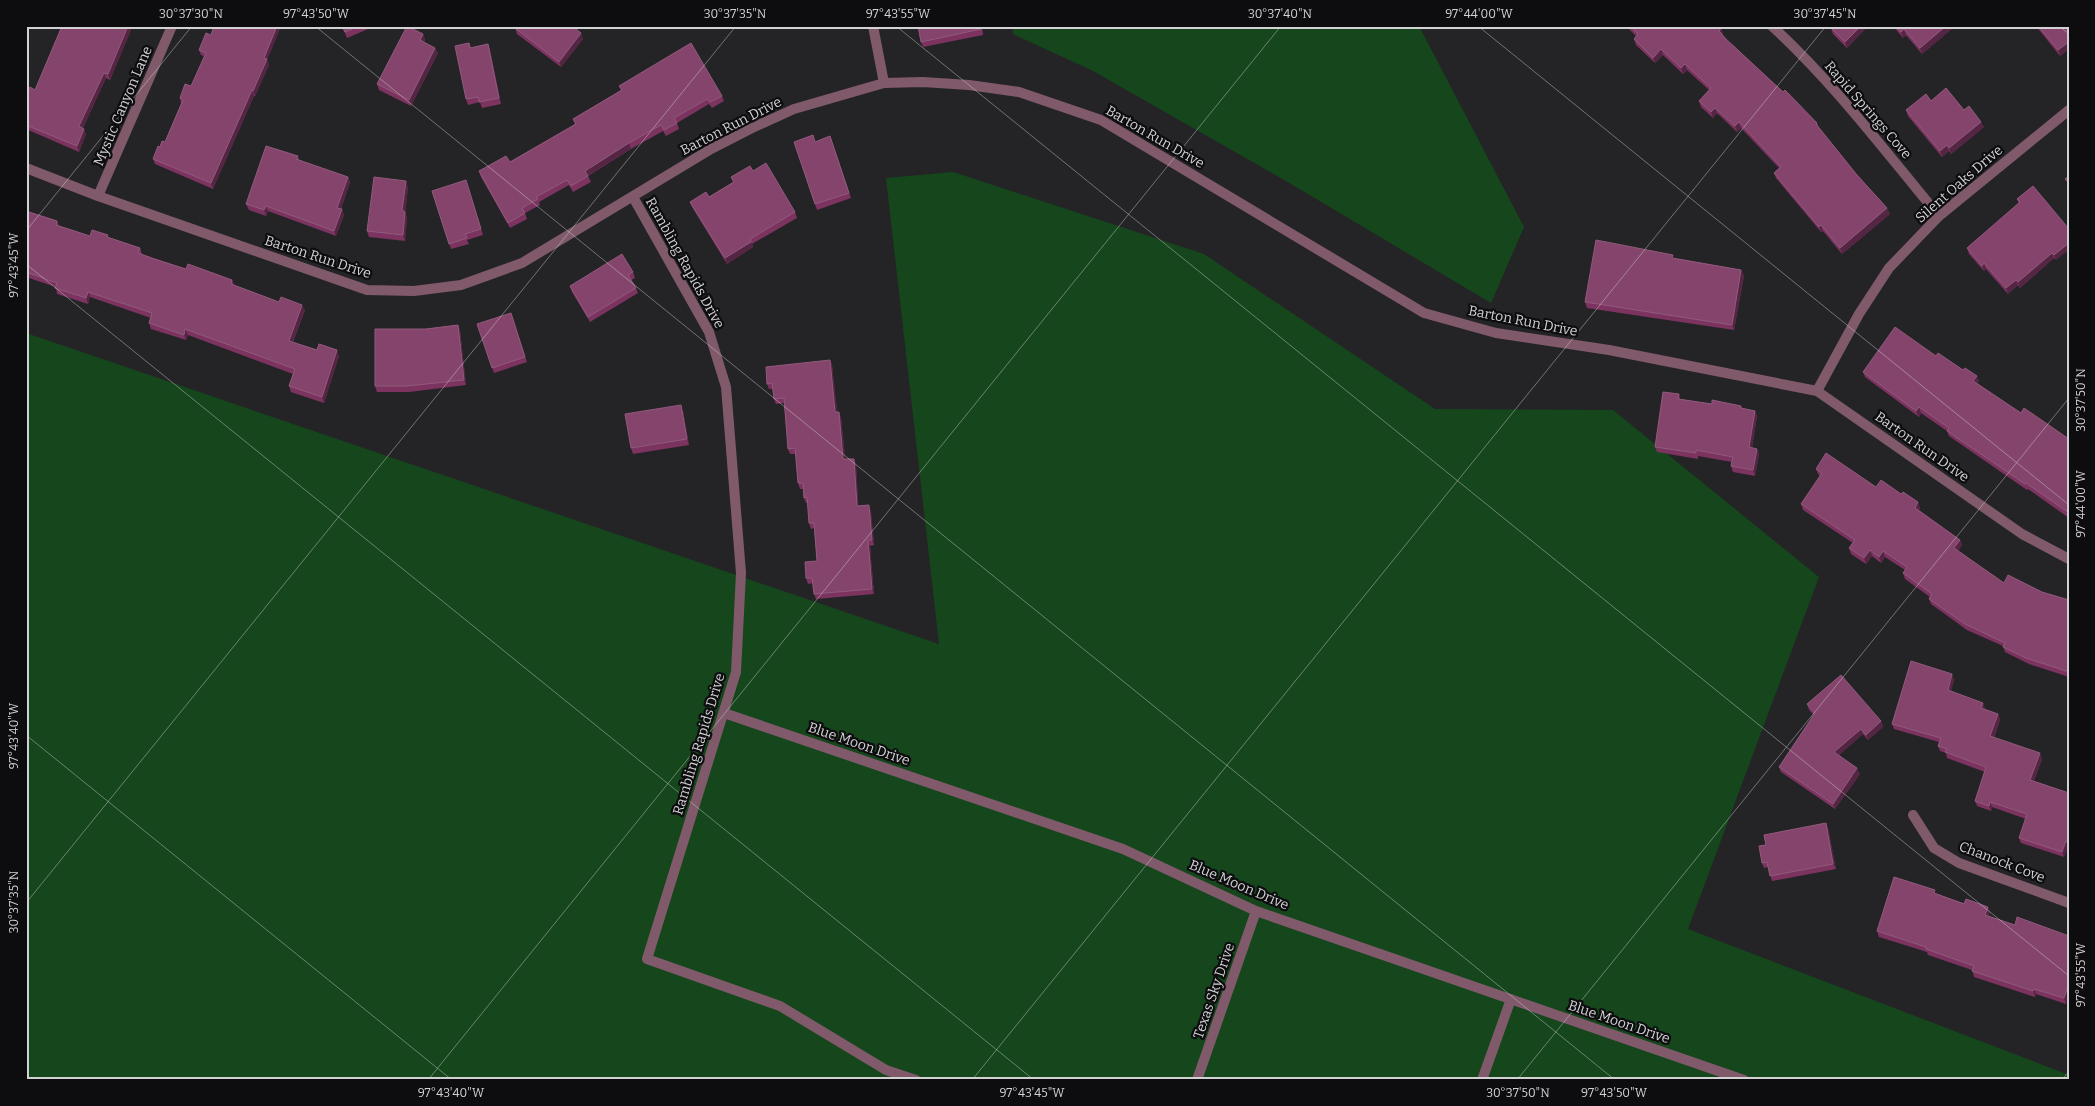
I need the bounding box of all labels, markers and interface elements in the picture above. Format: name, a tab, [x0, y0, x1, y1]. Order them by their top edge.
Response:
text: 30°37'30"N	[159, 7, 223, 21]
text: 97°43'50"W	[283, 7, 350, 21]
text: 30°37'35"N	[704, 7, 767, 21]
text: 97°43'55"W	[866, 7, 931, 21]
text: 30°37'40"N	[1248, 7, 1313, 21]
text: 97°44'00"W	[1445, 7, 1514, 21]
text: 30°37'45"N	[1794, 7, 1857, 21]
street label: Mystic Canyon Lane	[90, 44, 156, 168]
street label: Rapid Springs Cove	[1821, 58, 1915, 162]
street label: Barton Run Drive	[678, 93, 784, 159]
street label: Barton Run Drive	[1103, 102, 1207, 172]
street label: Silent Oaks Drive	[1912, 142, 2006, 226]
street label: Rambling Rapids Drive	[642, 194, 728, 332]
text: 97°43'45"W	[7, 232, 21, 298]
street label: Barton Run Drive	[263, 232, 373, 282]
street label: Barton Run Drive	[1467, 302, 1579, 340]
text: 30°37'50"N	[2074, 368, 2088, 432]
street label: Barton Run Drive	[1872, 408, 1972, 486]
text: 97°44'00"W	[2074, 469, 2088, 538]
street label: Rambling Rapids Drive	[669, 671, 729, 817]
text: 97°43'40"W	[7, 702, 21, 769]
street label: Blue Moon Drive	[806, 719, 912, 769]
street label: Chanock Cove	[1957, 838, 2047, 886]
street label: Blue Moon Drive	[1187, 856, 1291, 914]
text: 30°37'35"N	[7, 870, 21, 933]
street label: Texas Sky Drive	[1190, 941, 1238, 1041]
text: 97°43'55"W	[2074, 942, 2088, 1007]
street label: Blue Moon Drive	[1566, 997, 1672, 1047]
text: 97°43'40"W	[418, 1086, 485, 1100]
text: 97°43'45"W	[999, 1086, 1065, 1100]
text: 30°37'50"N	[1486, 1086, 1550, 1100]
text: 97°43'50"W	[1581, 1086, 1648, 1100]

